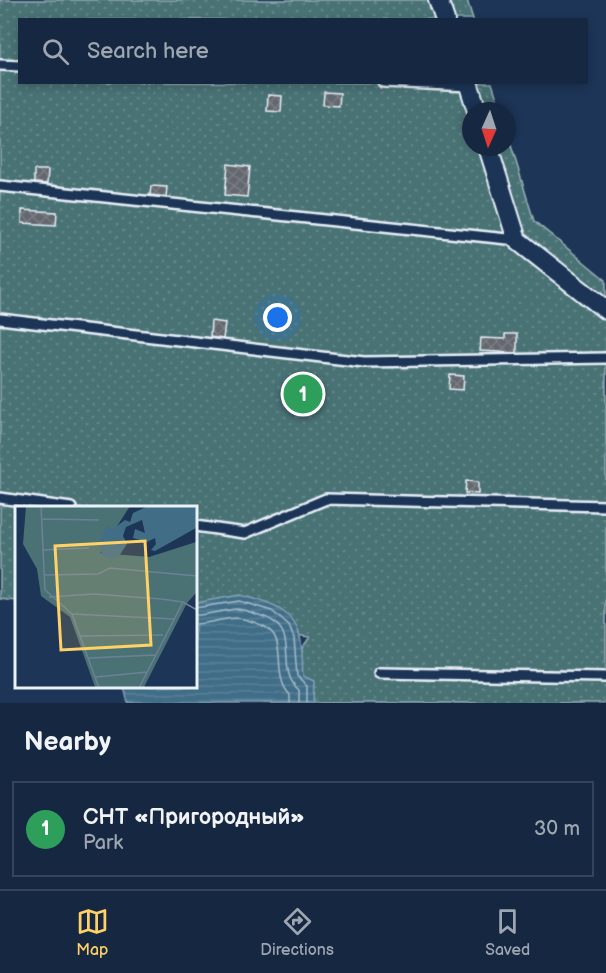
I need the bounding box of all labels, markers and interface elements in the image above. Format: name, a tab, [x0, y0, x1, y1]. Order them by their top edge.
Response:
search box	[18, 18, 588, 84]
icon: search	[39, 35, 72, 68]
text: Search here	[87, 38, 209, 65]
north arrow	[462, 102, 516, 156]
your location	[263, 303, 292, 332]
pin: 1	[284, 372, 322, 416]
inset map	[15, 506, 196, 688]
text: Nearby	[24, 727, 111, 758]
text: СНТ «Пригородный»	[83, 804, 305, 831]
text: 1	[41, 817, 50, 841]
text: 30 m	[534, 817, 580, 841]
text: Park	[83, 831, 123, 855]
tab: Map	[76, 905, 109, 960]
tab: Directions	[260, 905, 334, 960]
tab: Saved	[485, 905, 530, 960]

